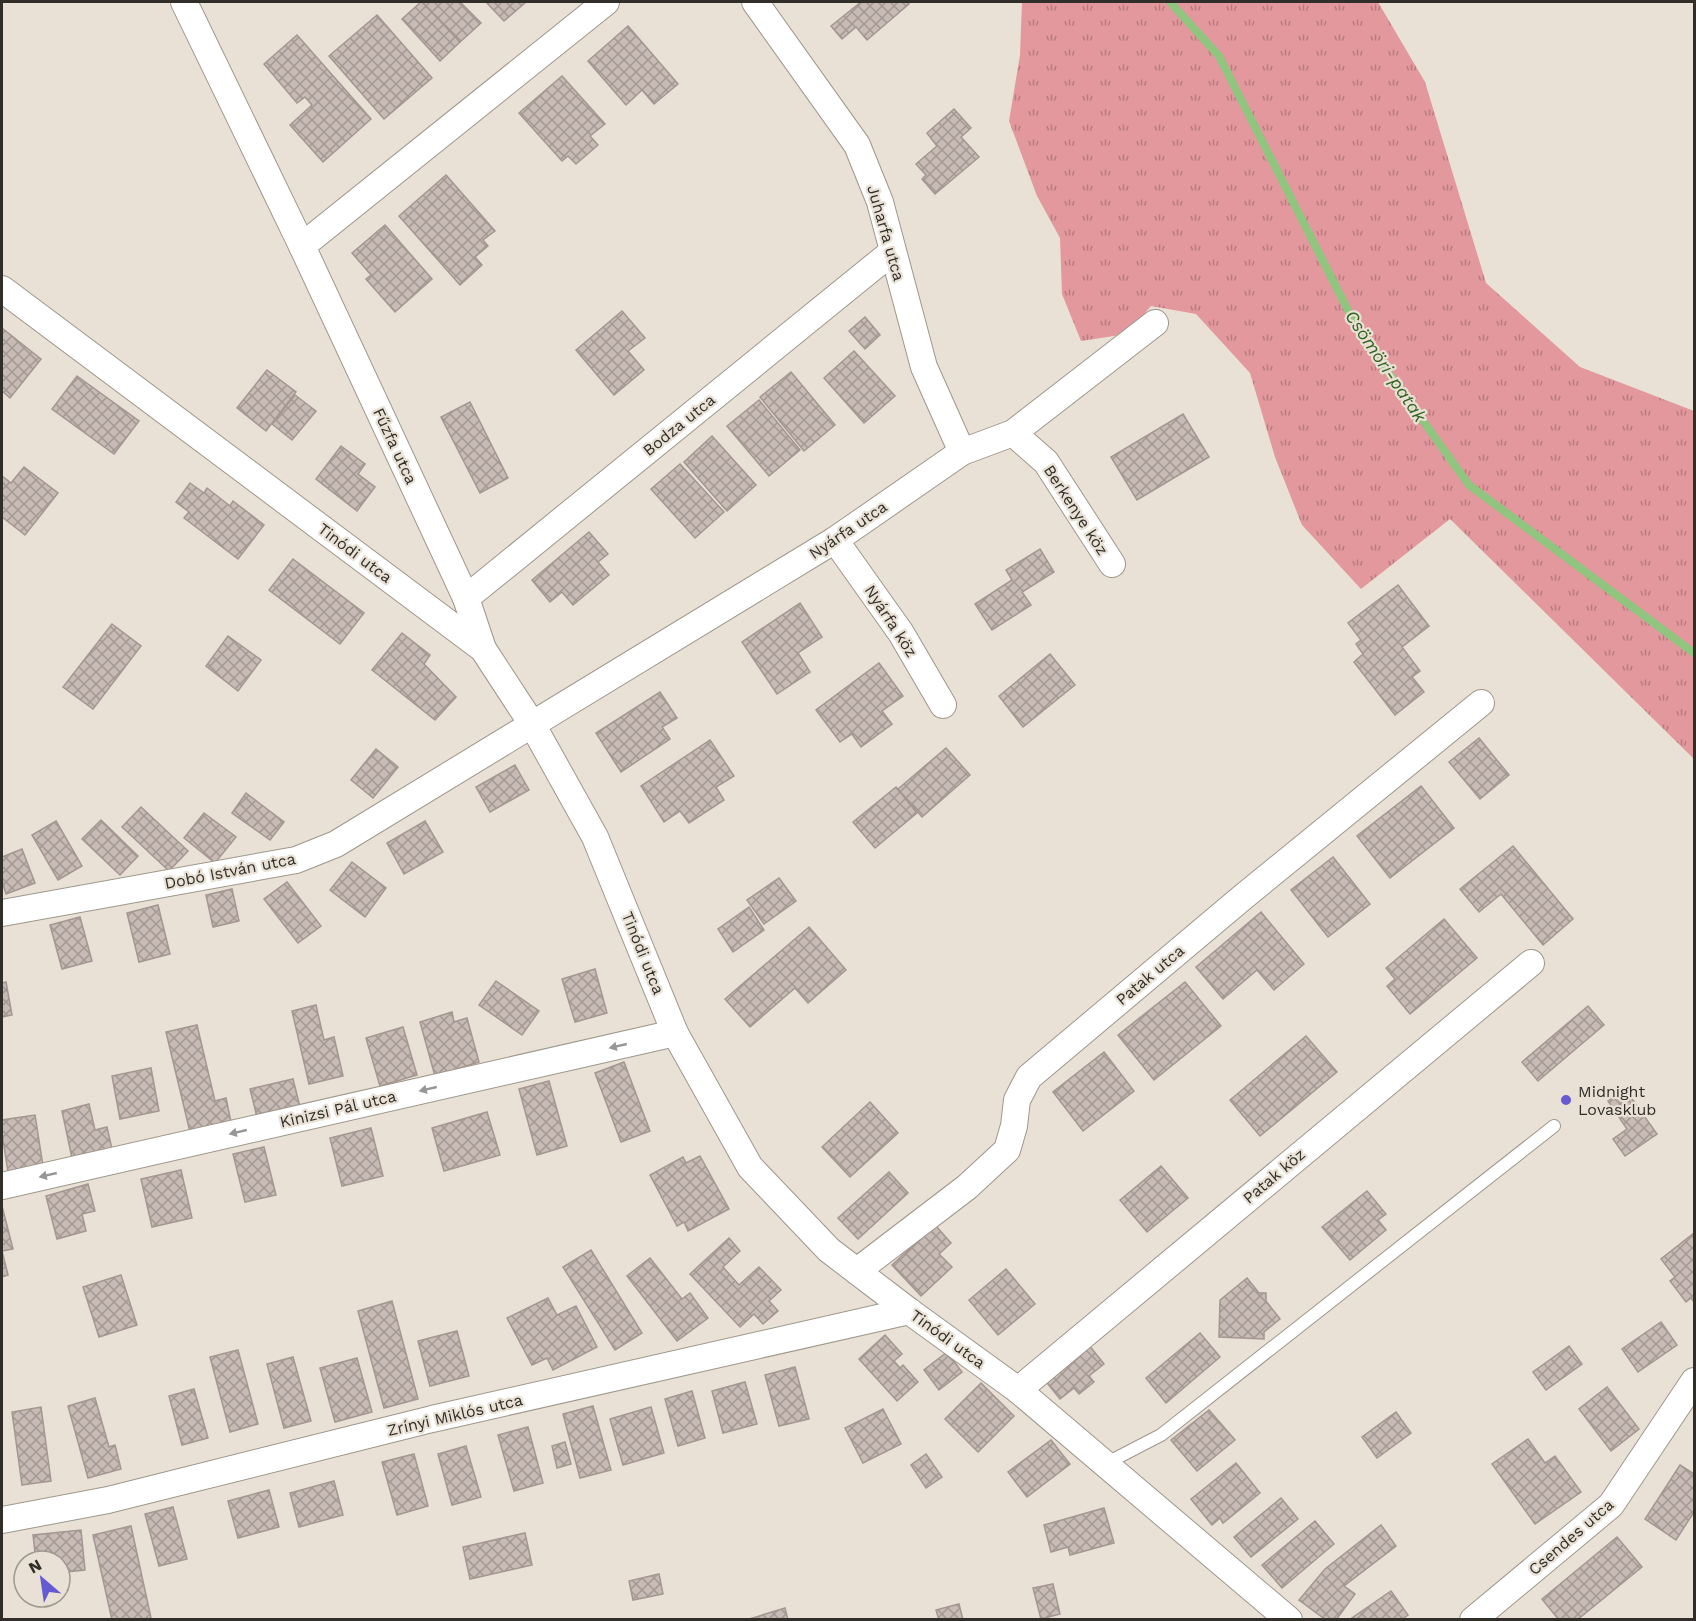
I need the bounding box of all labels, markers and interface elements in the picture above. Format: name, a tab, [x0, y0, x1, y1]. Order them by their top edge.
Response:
street label: Juharfa utca	[863, 183, 909, 283]
water label: Csömöri-patak	[1341, 306, 1432, 427]
street label: Bodza utca	[639, 390, 719, 460]
street label: Fűzfa utca	[369, 405, 421, 487]
street label: Berkenye köz	[1040, 461, 1112, 559]
street label: Nyárfa utca	[805, 497, 891, 563]
street label: Tinódi utca	[314, 519, 396, 587]
street label: Nyárfa köz	[861, 581, 921, 661]
street label: Dobó István utca	[163, 849, 297, 893]
street label: Tinódi utca	[618, 909, 668, 997]
street label: Patak utca	[1112, 941, 1188, 1009]
one-way arrow	[609, 1042, 628, 1051]
place label: Midnight Lovasklub	[1578, 1082, 1656, 1119]
one-way arrow	[418, 1085, 437, 1094]
street label: Kinizsi Pál utca	[278, 1086, 398, 1132]
marker: Midnight Lovasklub	[1559, 1093, 1573, 1107]
one-way arrow	[228, 1128, 247, 1137]
street label: Patak köz	[1239, 1145, 1309, 1207]
one-way arrow	[38, 1171, 57, 1180]
street label: Tinódi utca	[907, 1306, 989, 1372]
street label: Zrínyi Miklós utca	[385, 1390, 525, 1440]
street label: Csendes utca	[1525, 1495, 1617, 1579]
north arrow	[12, 1549, 72, 1609]
text: N	[25, 1555, 45, 1578]

